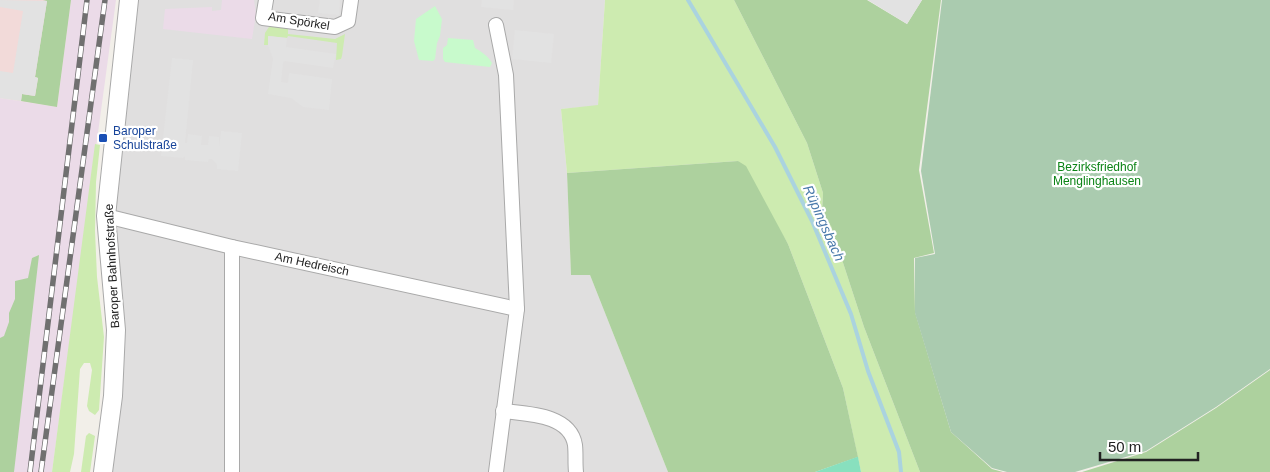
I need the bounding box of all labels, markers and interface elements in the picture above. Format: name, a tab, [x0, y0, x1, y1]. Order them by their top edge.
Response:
street label: Am Spörkel	[267, 9, 331, 33]
place label: Baroper Schulstraße	[113, 124, 177, 152]
marker: Baroper Schulstraße	[97, 132, 109, 144]
park label: Bezirksfriedhof Menglinghausen	[1053, 160, 1141, 188]
water label: Rüpingsbach	[800, 182, 848, 264]
street label: Baroper Bahnhofstraße	[102, 203, 122, 329]
street label: Am Hedreisch	[274, 249, 350, 279]
scale bar	[1100, 430, 1198, 462]
text: 50 m	[1108, 438, 1141, 455]

